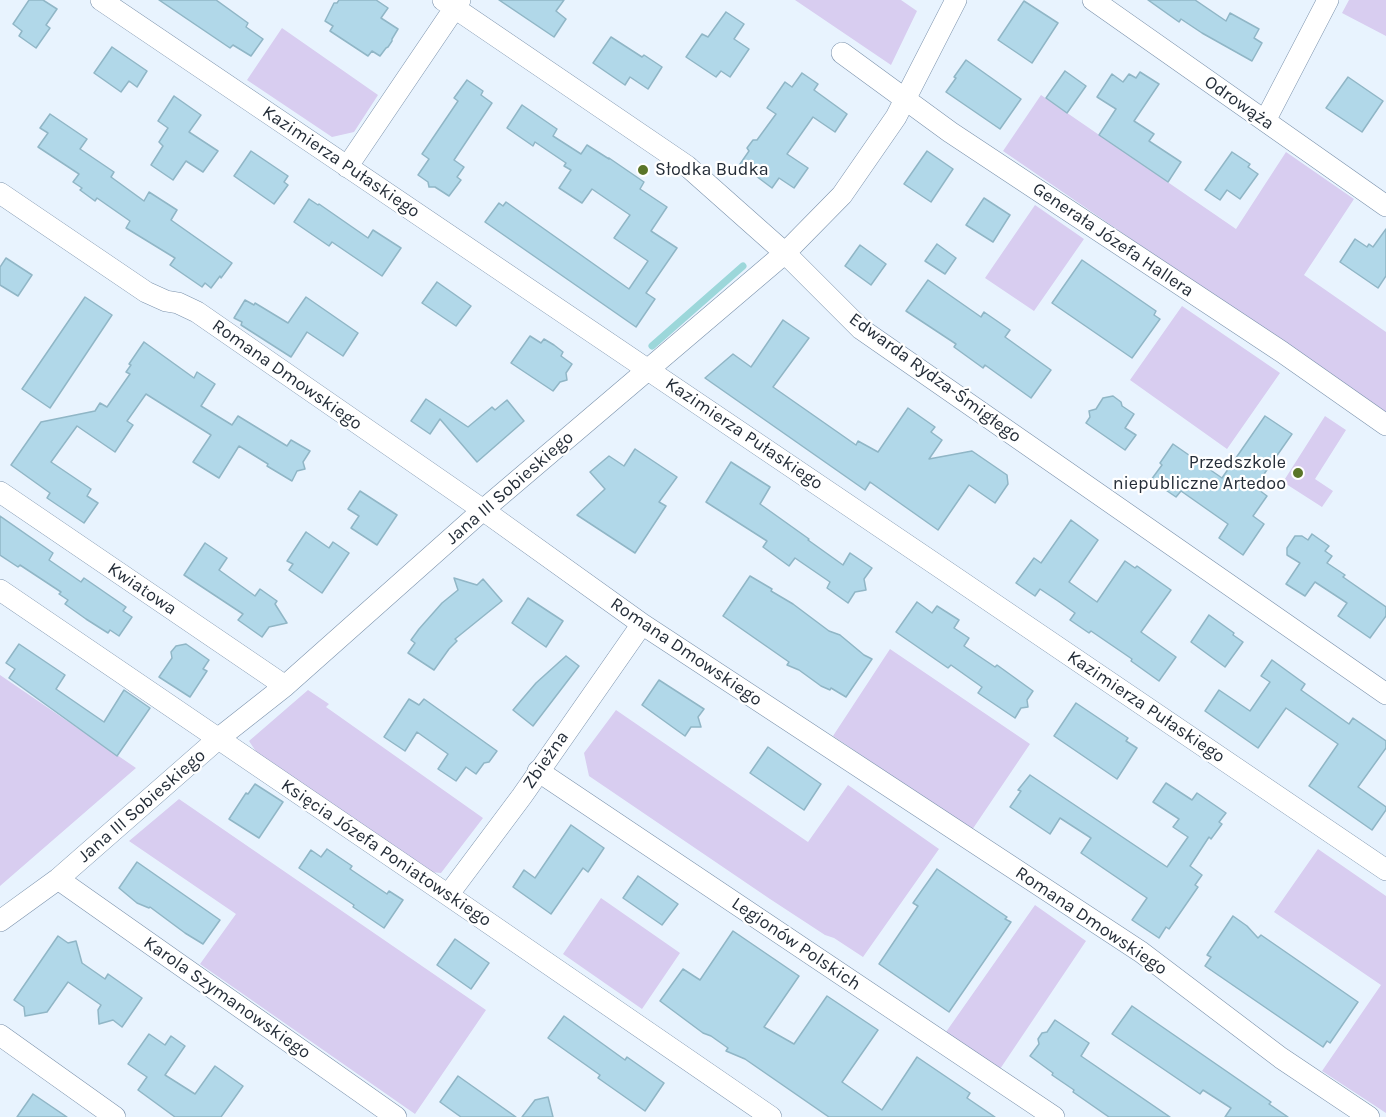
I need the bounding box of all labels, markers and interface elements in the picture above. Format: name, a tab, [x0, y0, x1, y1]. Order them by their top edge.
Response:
street label: Odrowąża	[1200, 71, 1278, 135]
street label: Kazimierza Pułaskiego	[258, 101, 424, 223]
place label: Słodka Budka	[655, 159, 769, 181]
marker: Słodka Budka	[636, 163, 650, 177]
street label: Generała Józefa Hallera	[1028, 178, 1198, 302]
street label: Edwarda Rydza-Śmigłego	[845, 308, 1025, 448]
street label: Romana Dmowskiego	[208, 315, 366, 435]
street label: Kazimierza Pułaskiego	[661, 373, 827, 495]
street label: Jana III Sobieskiego	[442, 427, 578, 549]
place label: Przedszkole niepubliczne Artedoo	[1113, 452, 1286, 494]
marker: Przedszkole niepubliczne Artedoo	[1291, 466, 1305, 480]
street label: Kwiatowa	[103, 558, 181, 620]
street label: Romana Dmowskiego	[606, 593, 766, 711]
street label: Kazimierza Pułaskiego	[1063, 646, 1229, 768]
street label: Zbieżna	[518, 727, 574, 793]
street label: Jana III Sobieskiego	[74, 745, 210, 867]
street label: Księcia Józefa Poniatowskiego	[277, 774, 495, 932]
street label: Romana Dmowskiego	[1011, 862, 1171, 980]
street label: Legionów Polskich	[727, 893, 865, 995]
street label: Karola Szymanowskiego	[139, 932, 315, 1064]

